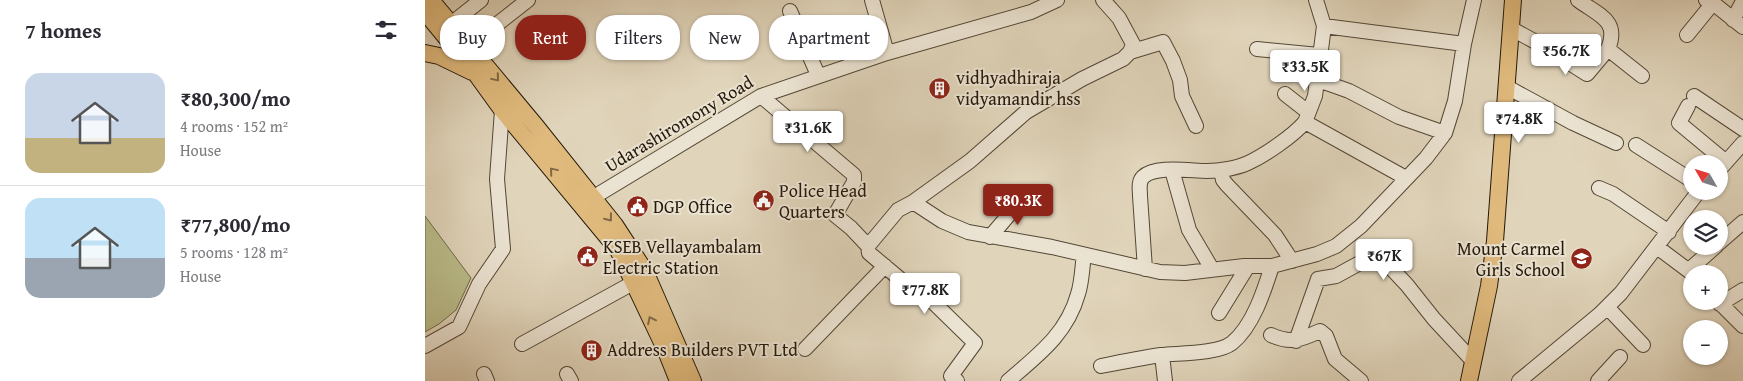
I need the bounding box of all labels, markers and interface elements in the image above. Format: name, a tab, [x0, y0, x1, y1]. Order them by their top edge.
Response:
text: 7 homes	[25, 15, 101, 46]
chip: Buy	[440, 15, 505, 60]
chip: Rent	[515, 15, 586, 60]
chip: Filters	[596, 15, 680, 60]
chip: New	[690, 15, 759, 60]
chip: Apartment	[769, 15, 888, 60]
icon: filters	[372, 16, 400, 44]
pin: ₹56.7K	[1525, 34, 1607, 76]
text: ₹56.7K	[1542, 38, 1590, 62]
pin: ₹33.5K	[1264, 49, 1346, 92]
text: ₹33.5K	[1281, 54, 1329, 78]
place label: vidhyadhiraja vidyamandir hss	[956, 64, 1081, 112]
street label: Udarashiromony Road	[599, 68, 758, 179]
one-way arrow	[490, 72, 499, 81]
building icon: vidhyadhiraja vidyamandir hss	[928, 76, 952, 100]
text: ₹80,300/mo	[180, 83, 290, 114]
icon: home	[65, 93, 125, 153]
pin: ₹74.8K	[1478, 102, 1560, 144]
text: ₹74.8K	[1495, 106, 1543, 130]
pin: ₹31.6K	[767, 110, 849, 153]
text: 4 rooms · 152 m²	[180, 114, 288, 138]
text: ₹31.6K	[784, 115, 832, 139]
text: House	[180, 138, 221, 162]
north arrow	[1683, 155, 1727, 200]
map controls	[1683, 155, 1728, 365]
one-way arrow	[550, 168, 559, 177]
place label: Police Head Quarters	[779, 177, 867, 225]
pin: ₹80.3K	[977, 184, 1059, 226]
text: ₹80.3K	[994, 188, 1042, 212]
public building icon: Police Head Quarters	[751, 189, 775, 213]
place label: DGP Office	[653, 193, 732, 220]
public building icon: DGP Office	[625, 195, 649, 219]
text: ₹77,800/mo	[180, 209, 290, 240]
button: layers	[1683, 210, 1728, 255]
one-way arrow	[604, 212, 612, 221]
icon: home	[65, 218, 125, 278]
place label: KSEB Vellayambalam Electric Station	[603, 233, 762, 281]
place label: Mount Carmel Girls School	[1457, 235, 1565, 283]
pin: ₹67K	[1354, 238, 1414, 281]
text: 5 rooms · 128 m²	[180, 240, 288, 264]
text: ₹67K	[1367, 243, 1401, 267]
public building icon: KSEB Vellayambalam Electric Station	[575, 245, 599, 269]
school or university icon: Mount Carmel Girls School	[1569, 247, 1593, 271]
text: House	[180, 264, 221, 288]
button: +	[1683, 265, 1728, 310]
pin: ₹77.8K	[884, 272, 966, 315]
text: ₹77.8K	[901, 277, 949, 301]
one-way arrow	[647, 316, 658, 325]
button: −	[1683, 320, 1728, 365]
place label: Address Builders PVT Ltd	[607, 336, 798, 363]
building icon: Address Builders PVT Ltd	[579, 338, 603, 362]

